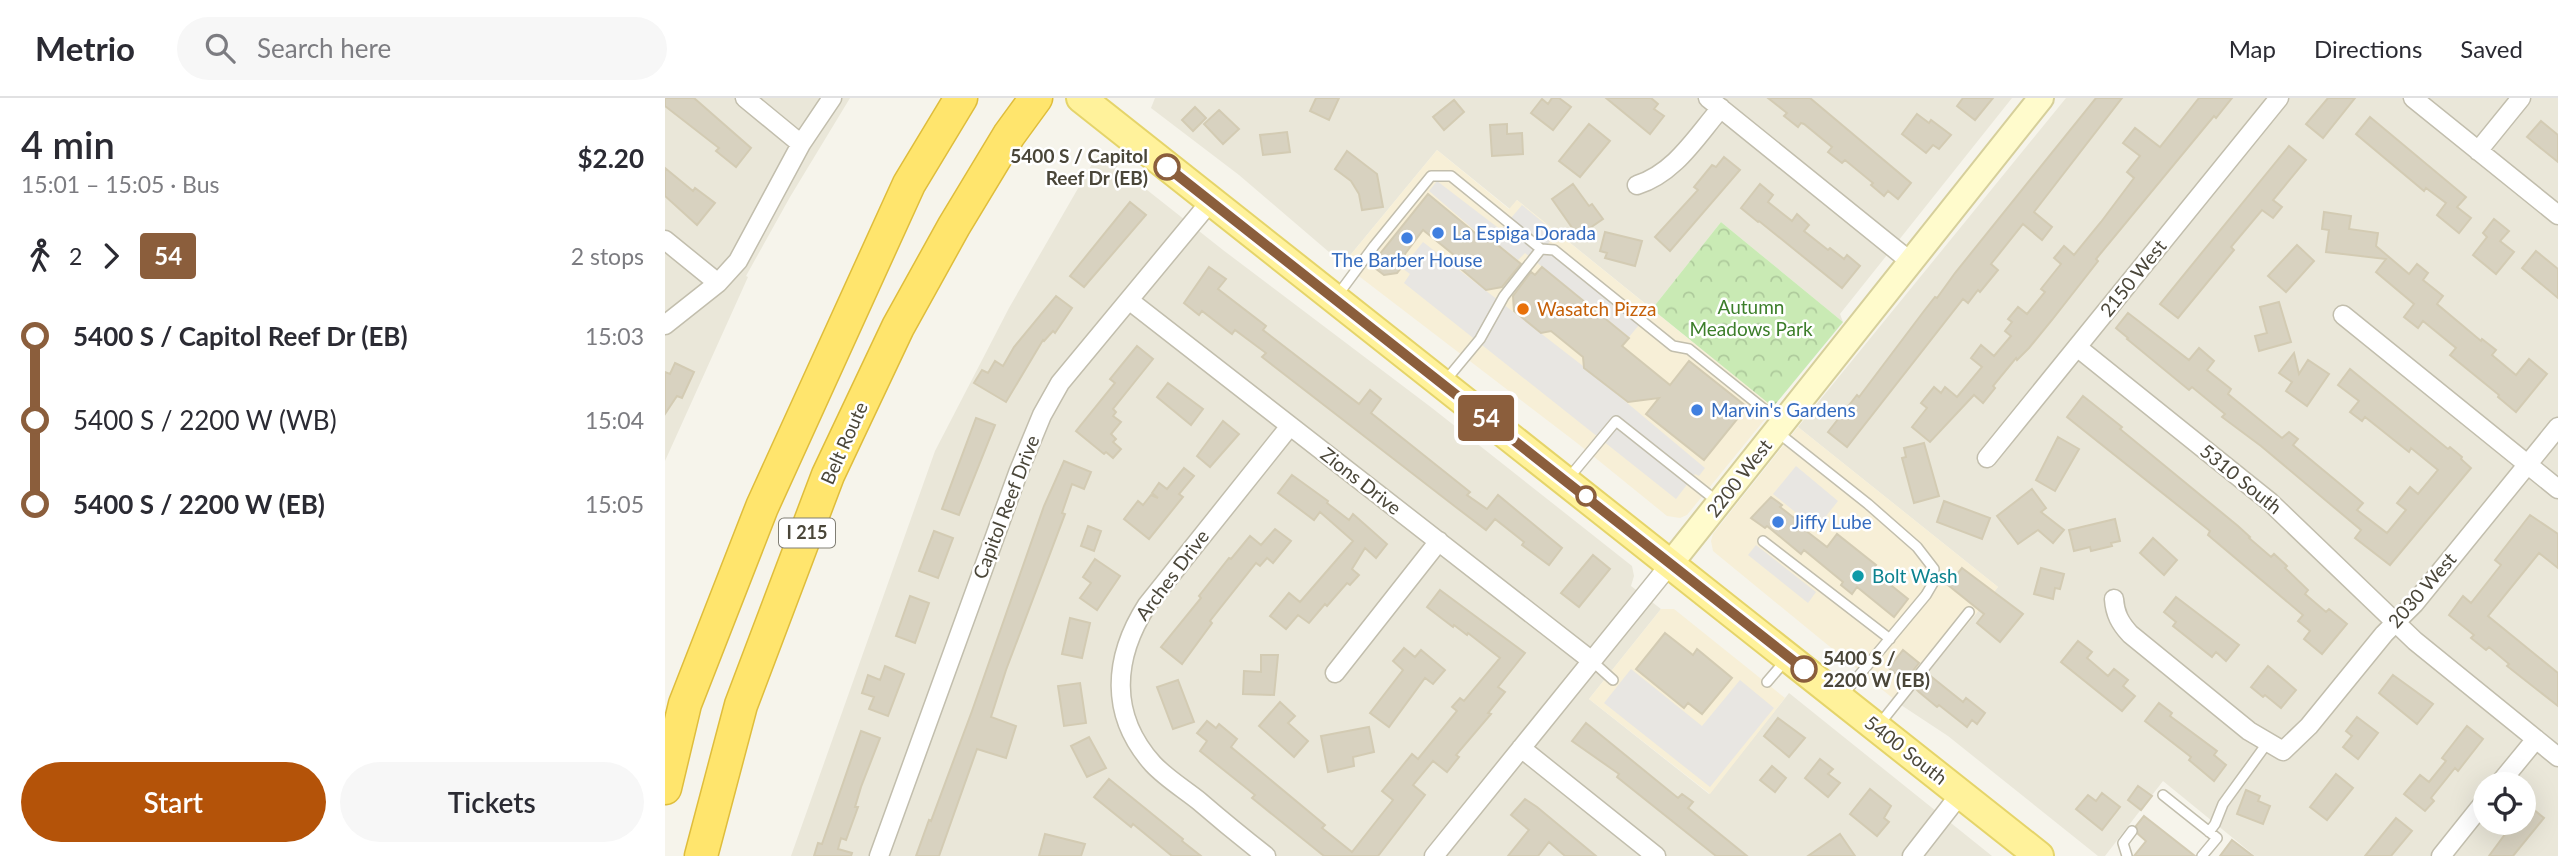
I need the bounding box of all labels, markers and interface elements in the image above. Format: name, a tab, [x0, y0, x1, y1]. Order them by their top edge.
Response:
search box	[177, 17, 667, 80]
text: Metrio	[35, 28, 135, 68]
icon: search	[201, 29, 239, 67]
text: Search here	[257, 32, 391, 64]
text: Map	[2229, 34, 2276, 63]
text: Directions	[2314, 34, 2422, 63]
text: Saved	[2460, 34, 2523, 63]
text: 4 min	[21, 121, 115, 167]
text: $2.20	[578, 142, 644, 174]
place label: 5400 S / Capitol Reef Dr (EB)	[1010, 144, 1148, 189]
marker: 5400 S / Capitol Reef Dr (EB)	[1154, 154, 1180, 180]
text: 15:01 – 15:05 · Bus	[21, 170, 220, 198]
place label: La Espiga Dorada	[1452, 221, 1596, 244]
marker: La Espiga Dorada	[1430, 225, 1446, 241]
marker: The Barber House	[1399, 230, 1415, 246]
street label: 2150 West	[2095, 234, 2171, 321]
icon: walk	[21, 237, 59, 275]
icon: forward	[92, 237, 130, 275]
text: 54	[154, 241, 182, 270]
text: 2	[69, 242, 82, 270]
text: 2 stops	[571, 242, 644, 270]
place label: The Barber House	[1332, 248, 1482, 271]
park label: Autumn Meadows Park	[1689, 295, 1813, 340]
place label: Wasatch Pizza	[1537, 297, 1656, 320]
marker: Wasatch Pizza	[1515, 301, 1531, 317]
text: 5400 S / Capitol Reef Dr (EB)	[73, 320, 408, 352]
text: 15:03	[585, 322, 644, 350]
line badge: 54	[1455, 395, 1517, 441]
street label: Belt Route	[815, 398, 872, 488]
place label: Marvin's Gardens	[1711, 398, 1856, 421]
marker: Marvin's Gardens	[1689, 402, 1705, 418]
text: 54	[1472, 403, 1500, 432]
text: 5400 S / 2200 W (WB)	[73, 404, 337, 436]
text: 15:04	[585, 406, 644, 434]
street label: Capitol Reef Drive	[968, 432, 1043, 582]
street label: 2200 West	[1701, 434, 1776, 521]
street label: 5310 South	[2196, 439, 2287, 518]
street label: Zions Drive	[1317, 442, 1406, 519]
unlabelled marker	[1576, 486, 1596, 506]
text: 5400 S / 2200 W (EB)	[73, 488, 325, 520]
text: 15:05	[585, 490, 644, 518]
place label: Jiffy Lube	[1792, 510, 1872, 533]
marker: Jiffy Lube	[1770, 514, 1786, 530]
road number: I 215	[779, 519, 835, 548]
street label: Arches Drive	[1130, 525, 1213, 625]
street label: 2030 West	[2383, 547, 2461, 632]
place label: Bolt Wash	[1872, 564, 1958, 587]
marker: Bolt Wash	[1850, 568, 1866, 584]
place label: 5400 S / 2200 W (EB)	[1823, 646, 1930, 691]
marker: 5400 S / 2200 W (EB)	[1791, 656, 1817, 682]
street label: 5400 South	[1861, 710, 1952, 789]
button: Start	[21, 762, 326, 842]
button: Tickets	[340, 762, 644, 842]
map controls	[2473, 772, 2536, 835]
button: locate	[2473, 772, 2536, 835]

